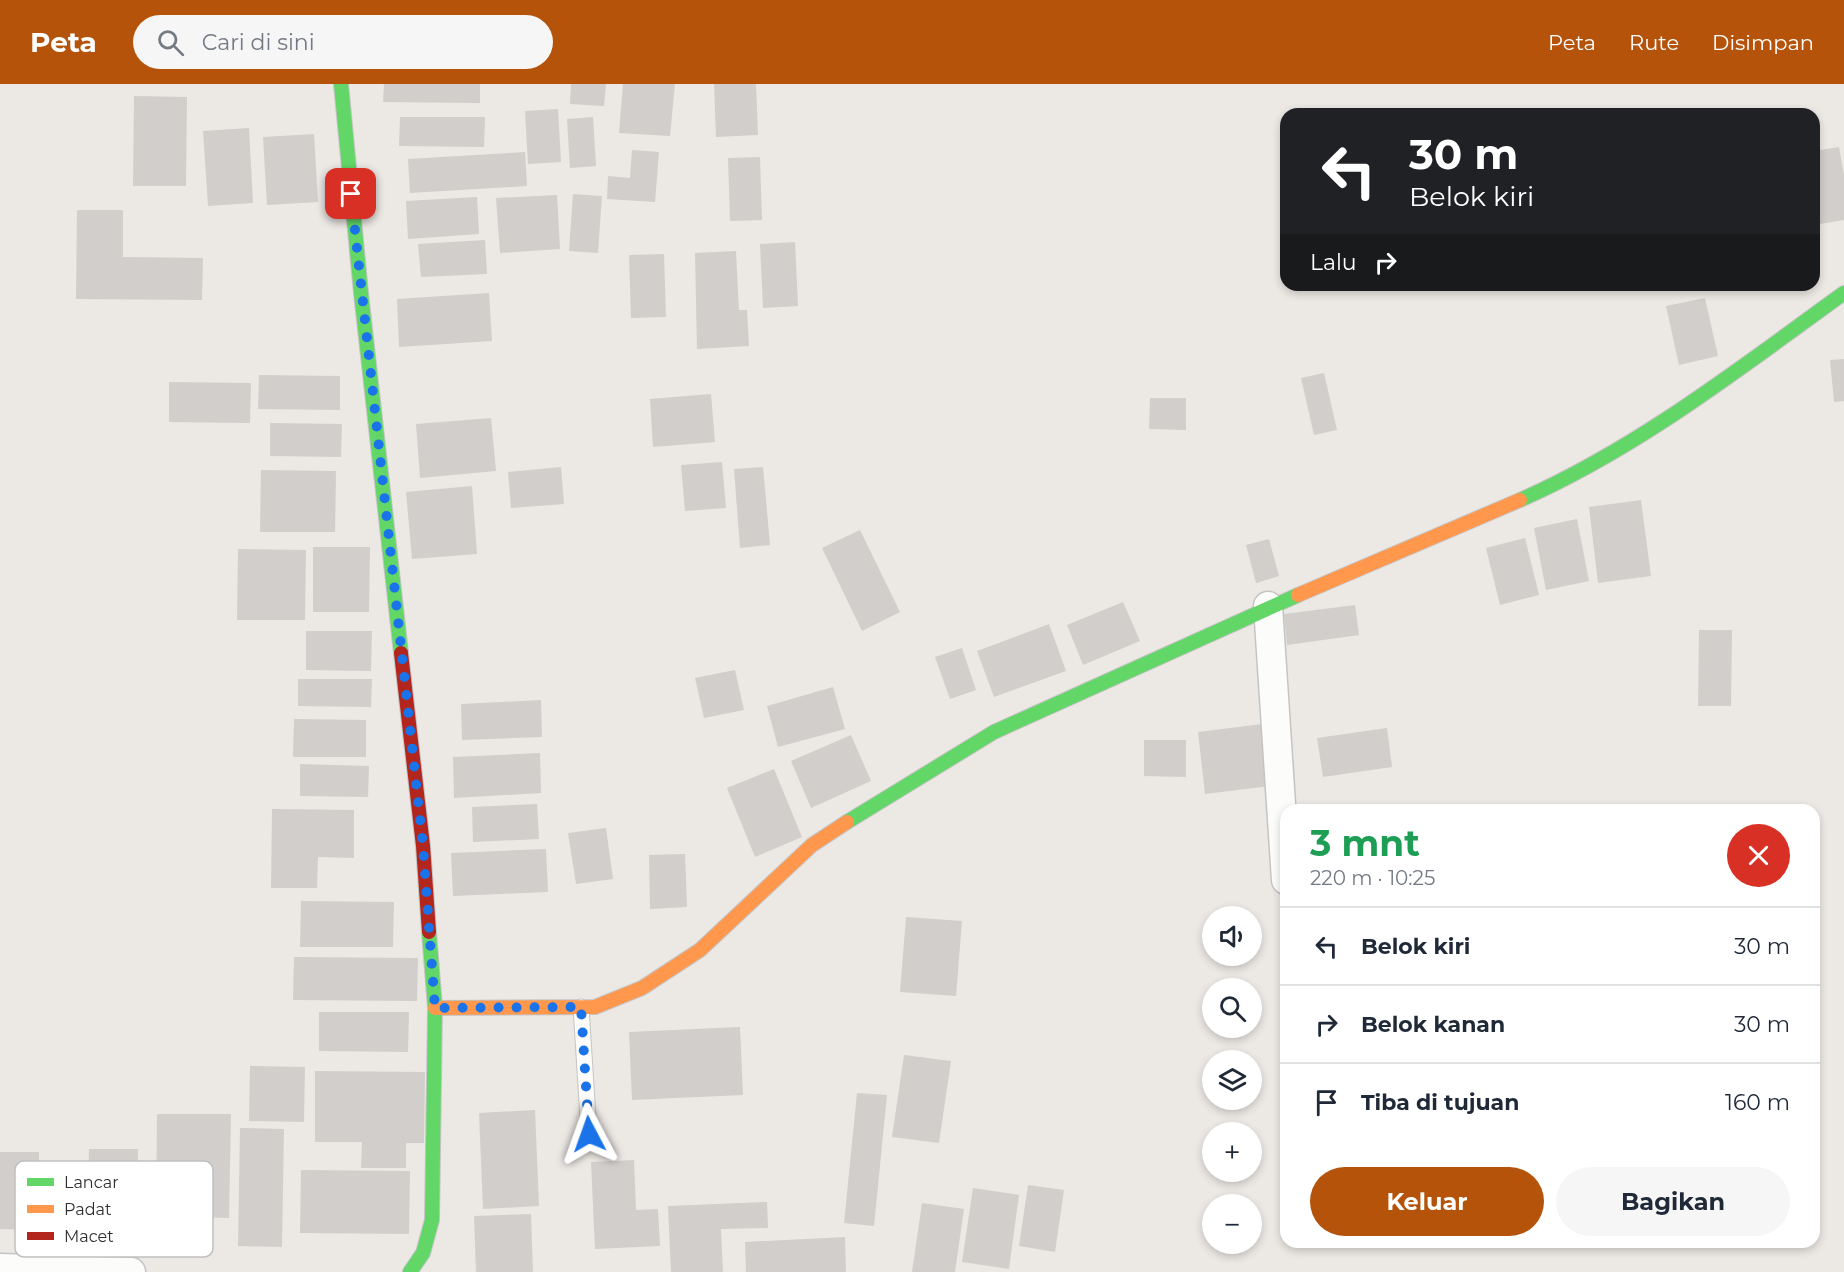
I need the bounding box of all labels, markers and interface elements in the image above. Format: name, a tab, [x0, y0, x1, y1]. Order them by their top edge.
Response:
search box	[133, 15, 553, 69]
text: Peta	[30, 25, 97, 59]
icon: search	[154, 26, 187, 59]
text: Cari di sini	[202, 29, 315, 56]
text: Peta	[1548, 30, 1596, 55]
text: Rute	[1629, 30, 1679, 55]
text: Disimpan	[1712, 30, 1814, 55]
text: 30 m	[1409, 128, 1518, 180]
icon: left	[1310, 132, 1388, 210]
pin	[325, 168, 376, 219]
icon: arrive	[334, 177, 367, 210]
text: Belok kiri	[1409, 180, 1534, 213]
icon: right	[1369, 246, 1402, 279]
text: Lalu	[1310, 249, 1357, 276]
text: 3 mnt	[1310, 821, 1420, 865]
button: close	[1727, 824, 1790, 887]
text: 220 m · 10:25	[1310, 866, 1435, 890]
map controls	[1202, 906, 1262, 1254]
button: sound	[1202, 906, 1262, 966]
icon: left	[1310, 930, 1343, 963]
text: Belok kiri	[1361, 933, 1470, 960]
text: 30 m	[1734, 933, 1790, 960]
button: search	[1202, 978, 1262, 1038]
icon: right	[1310, 1008, 1343, 1041]
text: Belok kanan	[1361, 1011, 1505, 1038]
text: 30 m	[1734, 1011, 1790, 1038]
button: layers	[1202, 1050, 1262, 1110]
icon: arrive	[1310, 1086, 1343, 1119]
text: Tiba di tujuan	[1361, 1089, 1519, 1116]
text: 160 m	[1725, 1089, 1790, 1116]
position arrow	[557, 1102, 621, 1166]
button: +	[1202, 1122, 1262, 1182]
legend	[15, 1161, 213, 1257]
button: Keluar	[1310, 1167, 1544, 1236]
button: Bagikan	[1556, 1167, 1790, 1236]
text: Lancar	[64, 1173, 119, 1192]
button: −	[1202, 1194, 1262, 1254]
text: Padat	[64, 1200, 112, 1219]
text: Macet	[64, 1227, 114, 1246]

